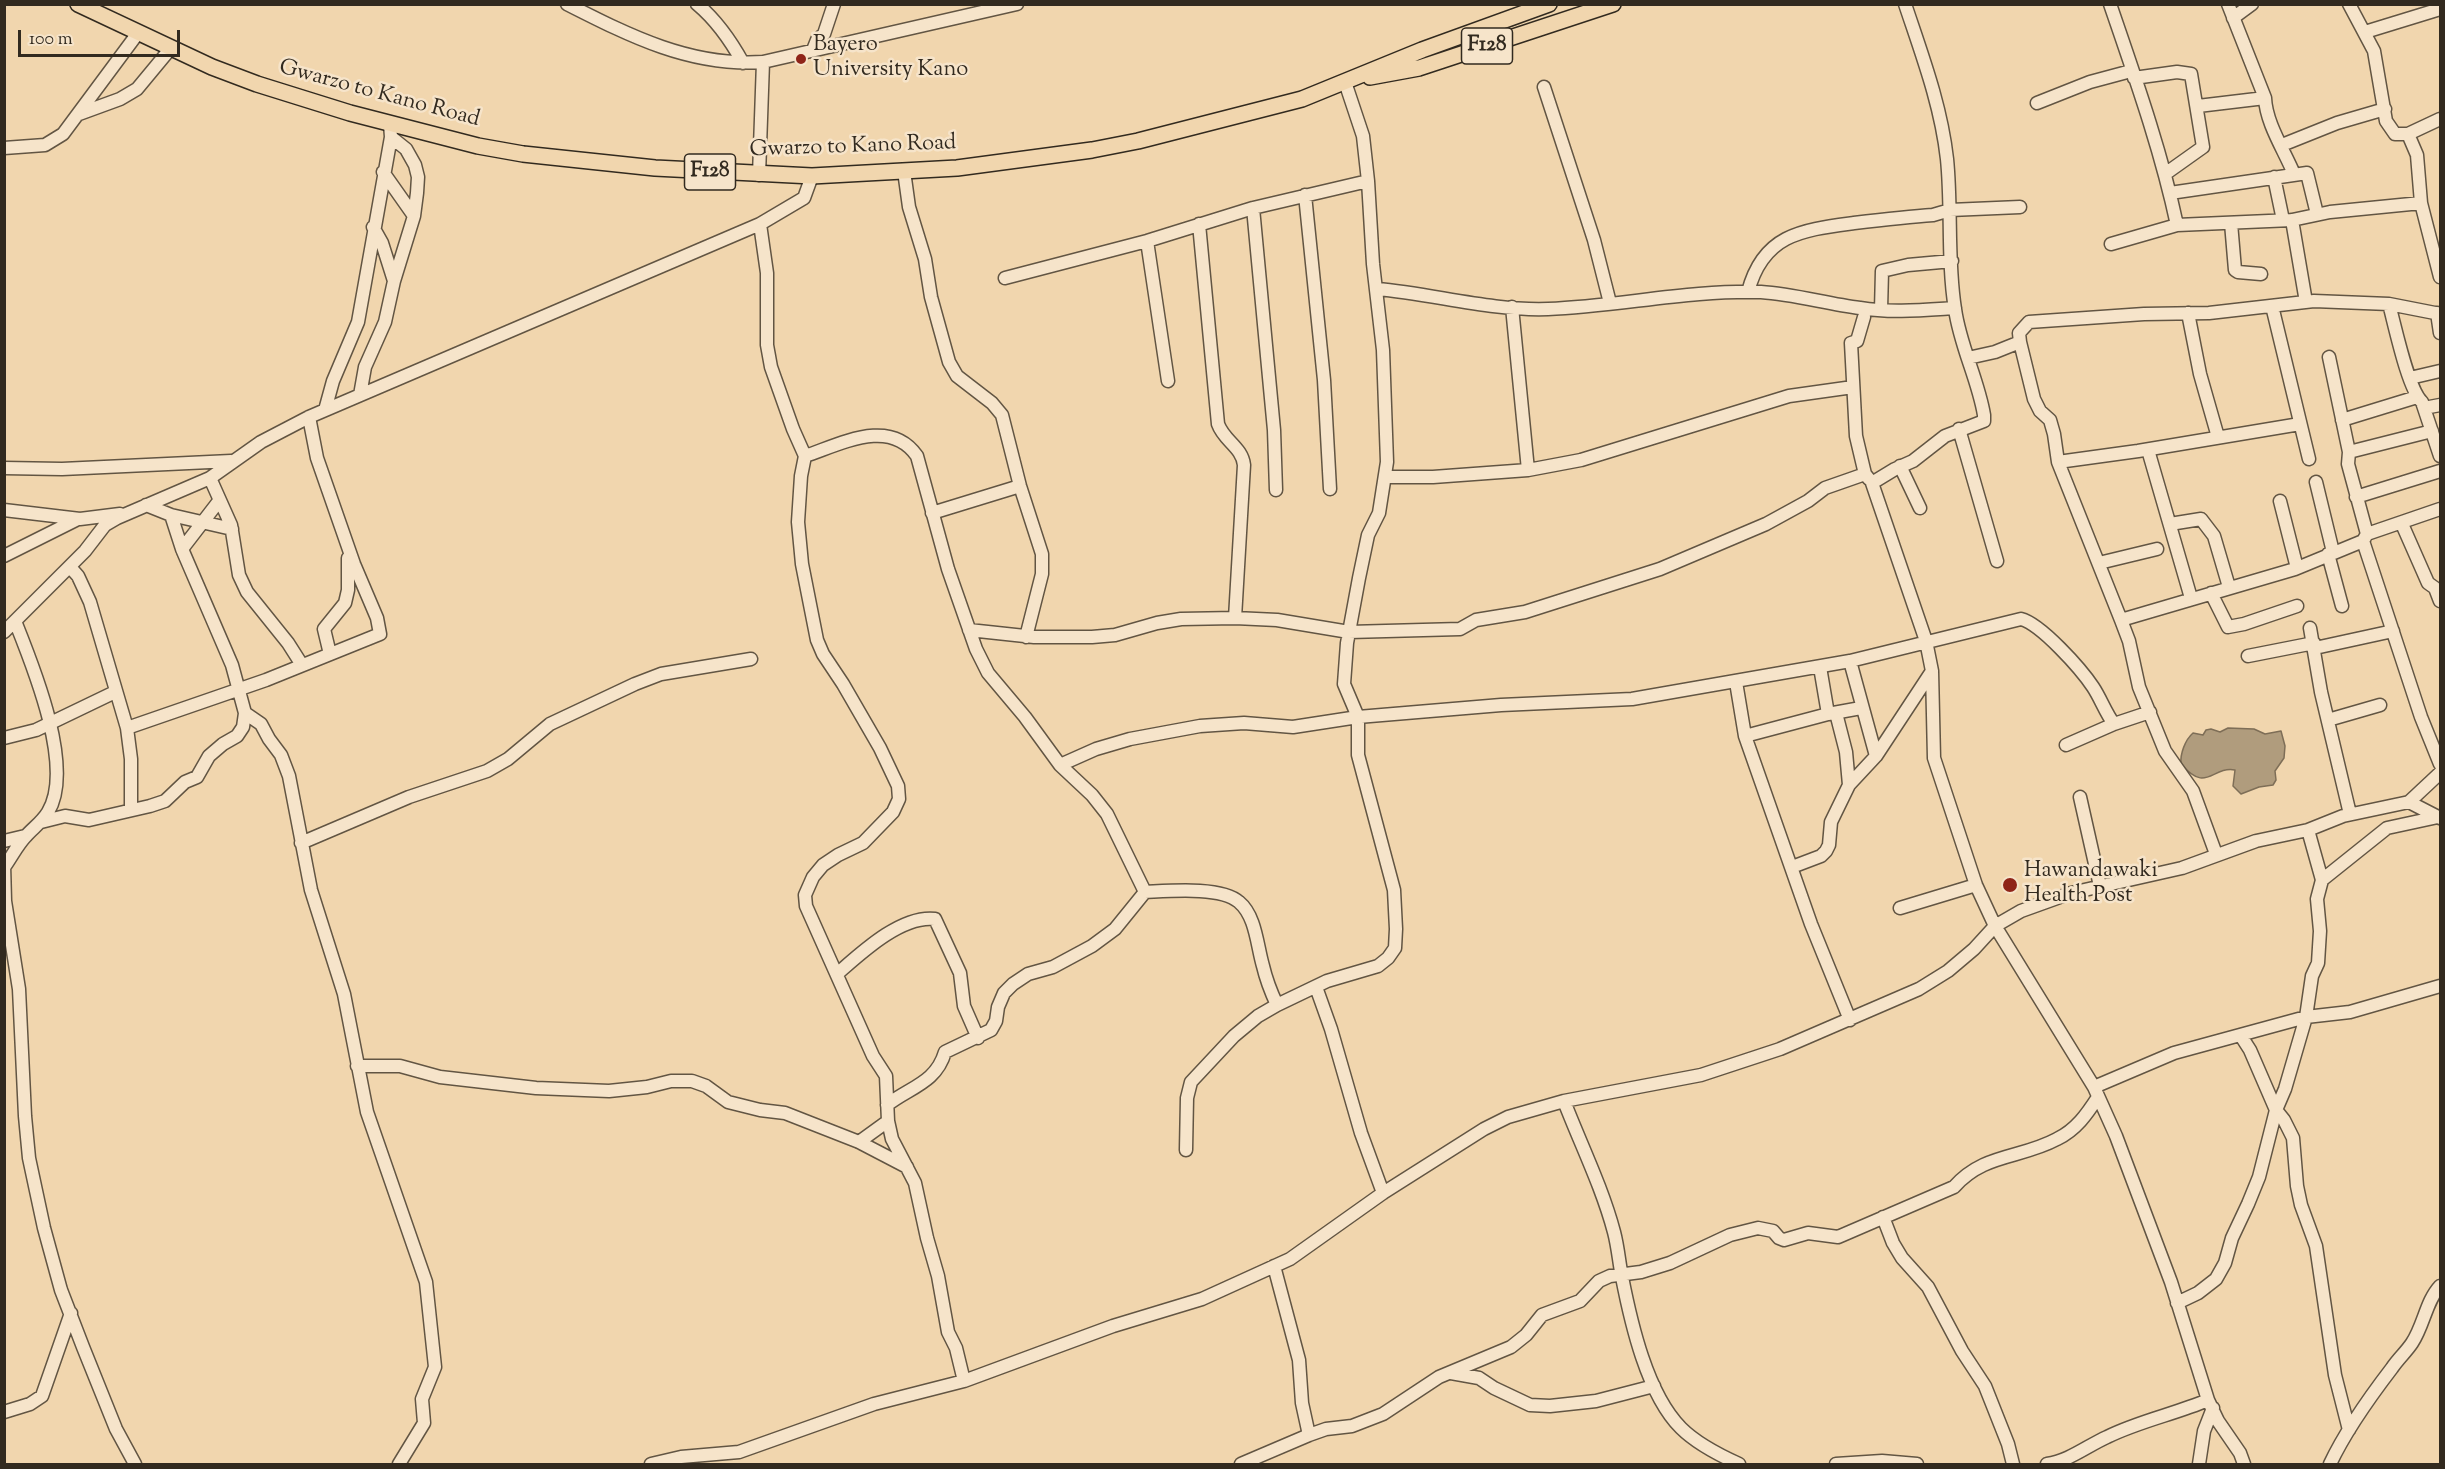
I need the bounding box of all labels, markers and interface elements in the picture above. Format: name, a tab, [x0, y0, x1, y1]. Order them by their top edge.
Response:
scale bar	[21, 18, 183, 56]
text: 100 m	[29, 27, 73, 53]
road number: F128	[1462, 28, 1512, 64]
place label: Bayero University Kano	[813, 33, 968, 84]
marker: Bayero University Kano	[794, 52, 808, 66]
street label: Gwarzo to Kano Road	[276, 55, 482, 135]
street label: Gwarzo to Kano Road	[749, 131, 957, 165]
road number: F128	[684, 154, 736, 190]
place label: Hawandawaki Health Post	[2024, 859, 2158, 910]
marker: Hawandawaki Health Post	[2001, 876, 2019, 894]

